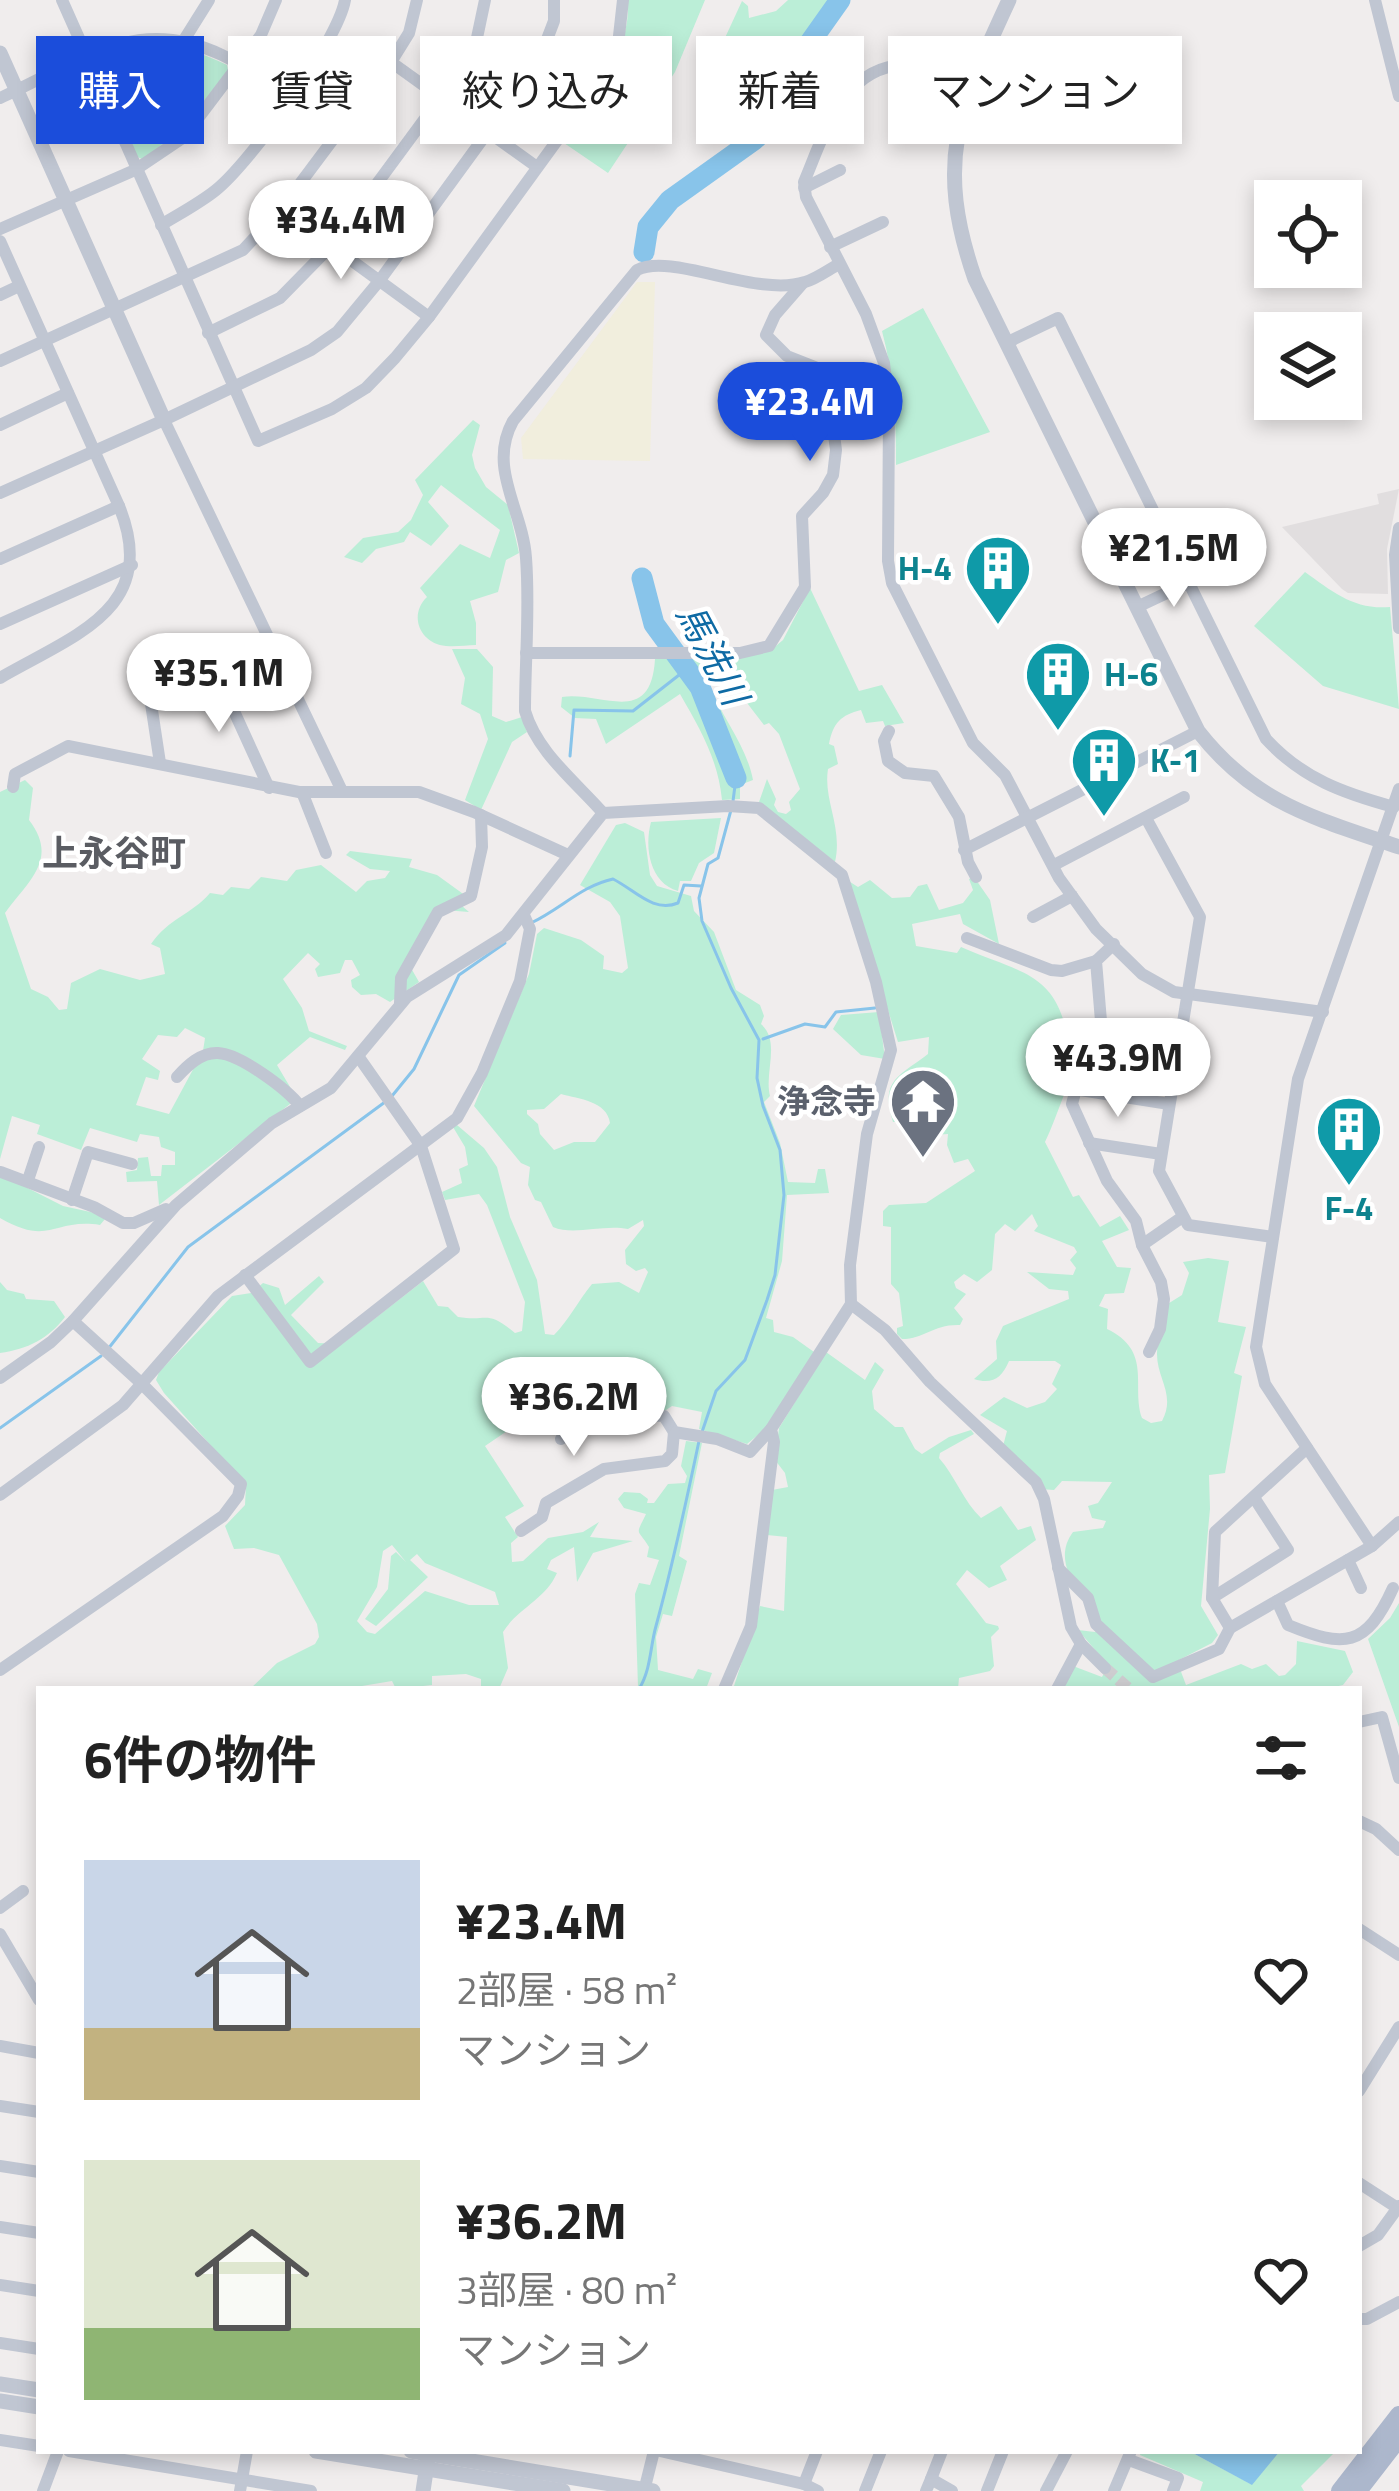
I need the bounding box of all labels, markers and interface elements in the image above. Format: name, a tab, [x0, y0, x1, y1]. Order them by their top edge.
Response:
chip: 購入	[36, 36, 204, 144]
chip: 賃貸	[228, 36, 396, 144]
chip: 絞り込み	[420, 36, 672, 144]
chip: 新着	[696, 36, 864, 144]
chip: マンション	[888, 36, 1182, 144]
pin: ¥34.4M	[243, 180, 439, 282]
map controls	[1254, 180, 1362, 420]
button: locate	[1254, 180, 1362, 288]
text: ¥34.4M	[276, 189, 406, 248]
button: layers	[1254, 312, 1362, 420]
pin: ¥23.4M	[712, 362, 908, 464]
text: ¥23.4M	[745, 371, 875, 430]
pin: ¥21.5M	[1076, 508, 1272, 610]
text: ¥21.5M	[1109, 517, 1239, 576]
building icon: H-4	[963, 533, 1033, 627]
place label: H-4	[898, 543, 952, 593]
water label: 馬洗川	[663, 593, 765, 718]
pin: ¥35.1M	[121, 633, 317, 735]
building icon: H-6	[1023, 639, 1093, 733]
text: ¥35.1M	[154, 642, 284, 701]
place label: H-6	[1104, 649, 1158, 699]
building icon: K-1	[1069, 725, 1139, 819]
place label: K-1	[1150, 735, 1201, 785]
district label: 上永谷町	[42, 825, 186, 880]
pin: ¥43.9M	[1020, 1018, 1216, 1120]
text: ¥43.9M	[1053, 1027, 1183, 1086]
temple icon: 浄念寺	[888, 1066, 958, 1160]
place label: 浄念寺	[777, 1076, 876, 1126]
building icon: F-4	[1314, 1094, 1384, 1188]
place label: F-4	[1324, 1183, 1374, 1233]
pin: ¥36.2M	[476, 1357, 672, 1459]
text: ¥36.2M	[509, 1366, 639, 1425]
text: 6件の物件	[84, 1720, 317, 1798]
icon: filters	[1248, 1725, 1314, 1791]
text: ¥23.4M	[456, 1881, 627, 1959]
icon: home	[180, 1908, 324, 2052]
icon: heart	[1248, 1947, 1314, 2013]
text: 2部屋 · 58 m²	[456, 1960, 677, 2019]
text: マンション	[456, 2020, 651, 2079]
text: ¥36.2M	[456, 2181, 627, 2259]
icon: home	[180, 2208, 324, 2352]
icon: heart	[1248, 2247, 1314, 2313]
text: 3部屋 · 80 m²	[456, 2260, 677, 2319]
text: マンション	[456, 2320, 651, 2379]

